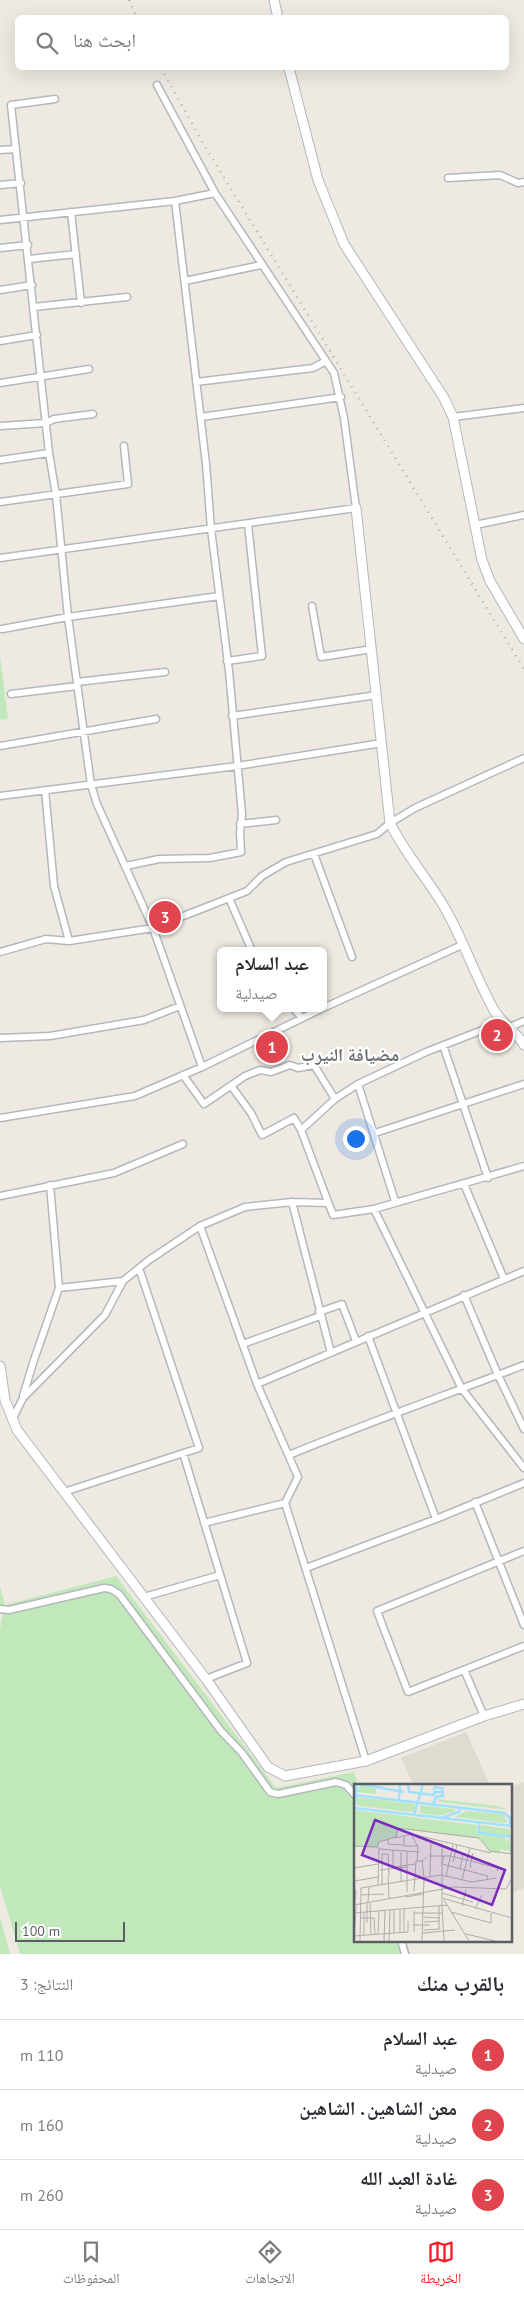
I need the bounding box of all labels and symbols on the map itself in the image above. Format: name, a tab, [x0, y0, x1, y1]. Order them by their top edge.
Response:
pin: 3	[149, 898, 181, 936]
pin: 2	[481, 1016, 513, 1054]
pin: 1	[256, 1028, 288, 1066]
district label: مضيافة النيرب	[301, 1043, 399, 1066]
your location	[343, 1126, 369, 1152]
inset map	[354, 1784, 512, 1942]
scale bar	[15, 1919, 125, 1942]

